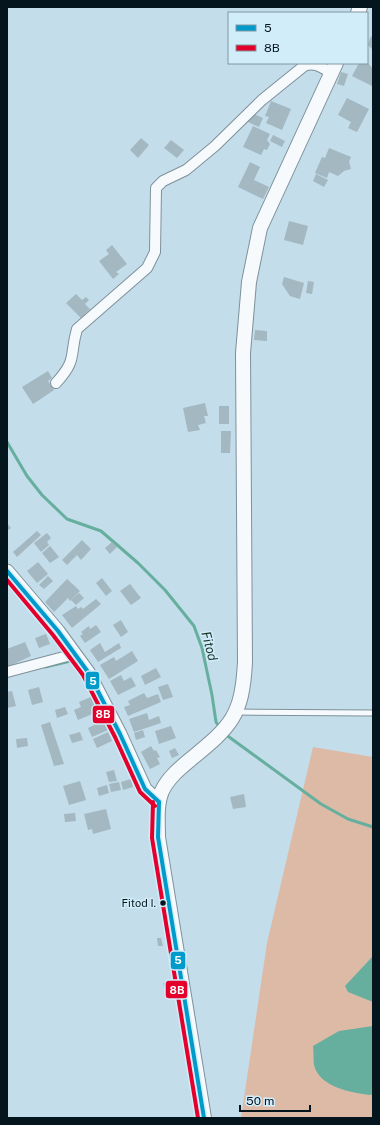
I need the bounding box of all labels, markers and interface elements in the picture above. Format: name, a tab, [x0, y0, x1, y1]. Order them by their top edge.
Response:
legend	[228, 12, 368, 64]
text: 5	[264, 21, 272, 35]
text: 8B	[264, 41, 280, 55]
water label: Fitod	[198, 630, 221, 663]
line badge: 5	[85, 671, 100, 690]
text: 5	[89, 675, 97, 687]
line badge: 8B	[92, 705, 115, 724]
text: 8B	[96, 708, 111, 720]
place label: Fitod I.	[122, 897, 156, 909]
marker: Fitod I.	[158, 898, 168, 908]
line badge: 5	[170, 951, 186, 970]
text: 5	[174, 954, 182, 966]
line badge: 8B	[165, 980, 188, 999]
text: 8B	[170, 984, 185, 996]
scale bar	[240, 1087, 310, 1113]
text: 50 m	[246, 1094, 274, 1108]

